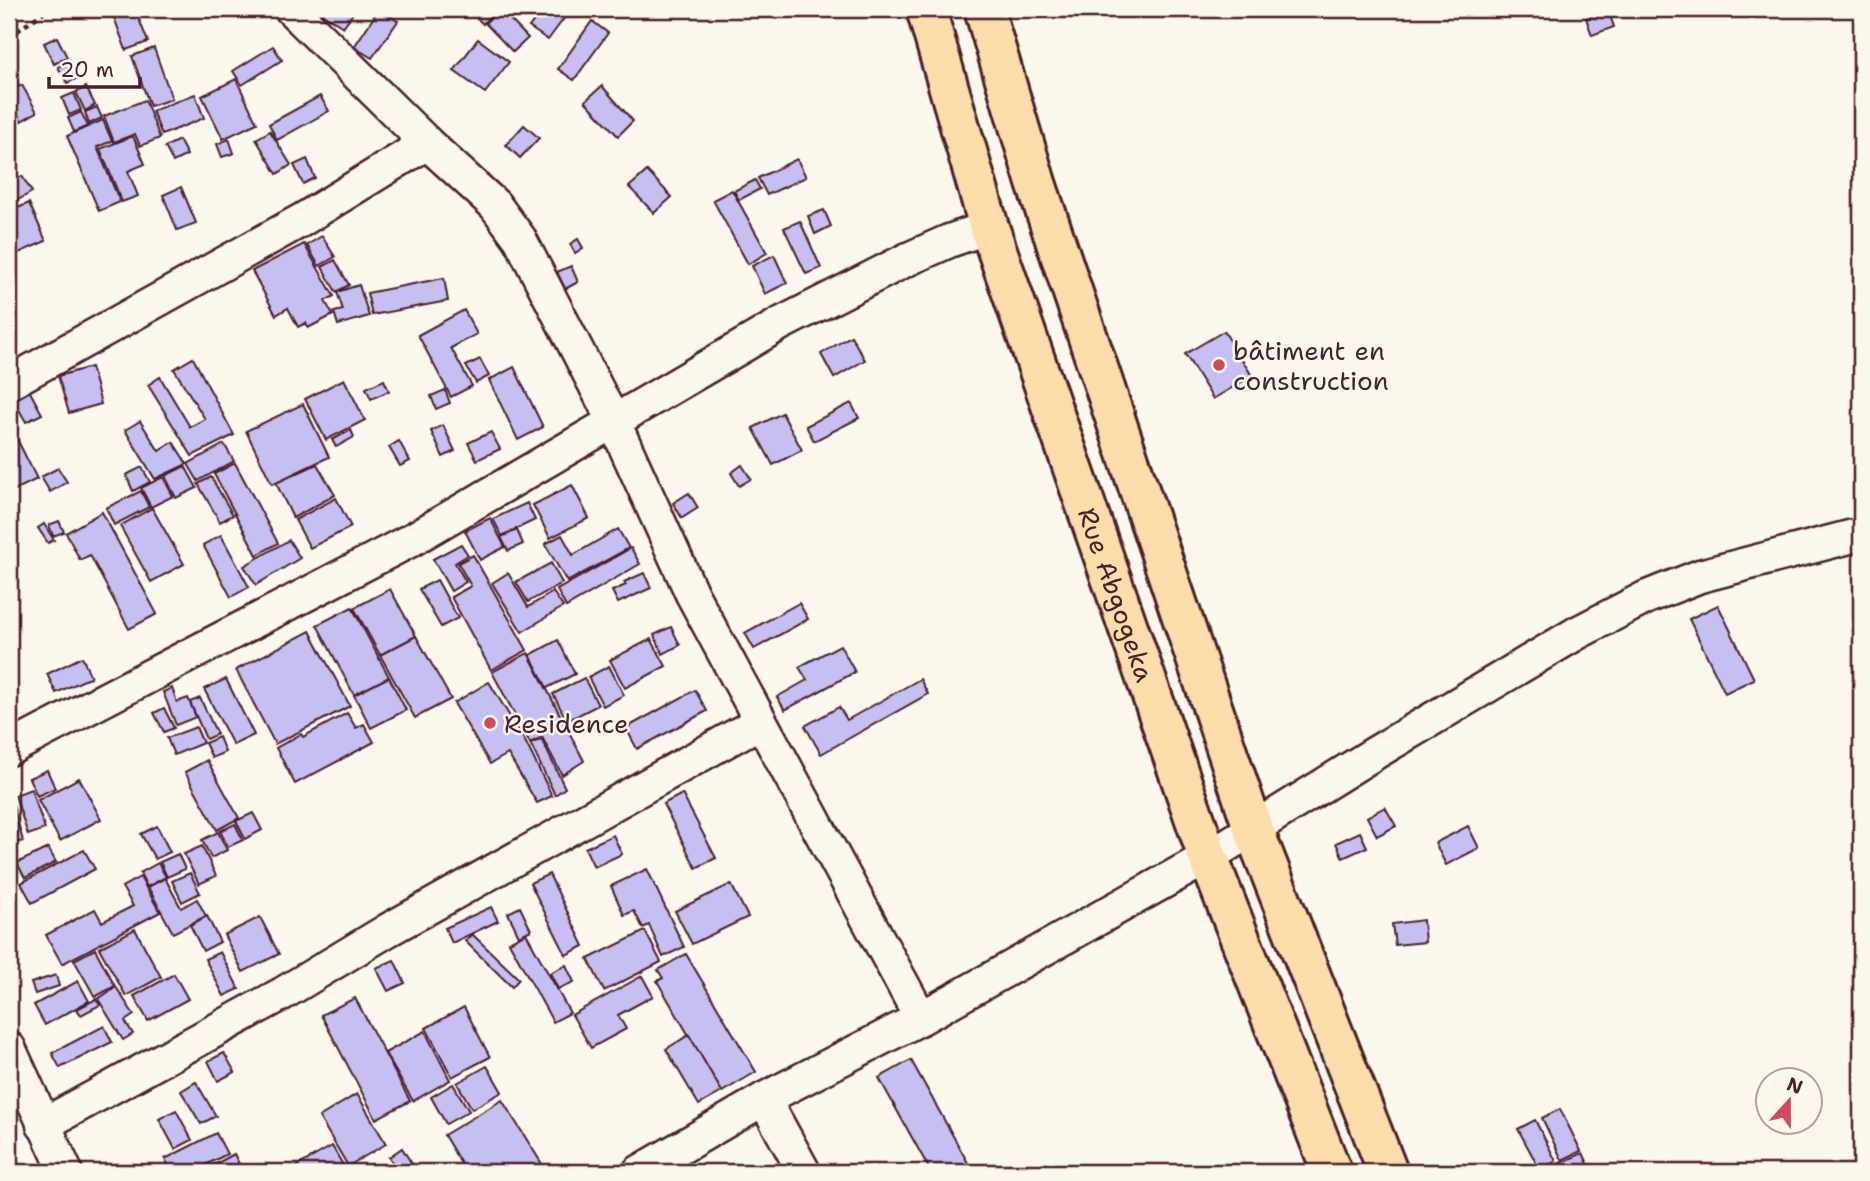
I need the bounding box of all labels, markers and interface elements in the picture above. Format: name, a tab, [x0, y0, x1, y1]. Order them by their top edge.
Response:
scale bar	[49, 46, 140, 90]
text: 20 m	[60, 56, 114, 84]
place label: bâtiment en construction	[1233, 333, 1389, 398]
marker: bâtiment en construction	[1211, 357, 1227, 373]
street label: Rue Abgogeka	[1070, 503, 1163, 686]
place label: Residence	[504, 706, 629, 741]
marker: Residence	[482, 715, 498, 731]
north arrow	[1755, 1066, 1825, 1136]
text: N	[1783, 1071, 1806, 1100]

